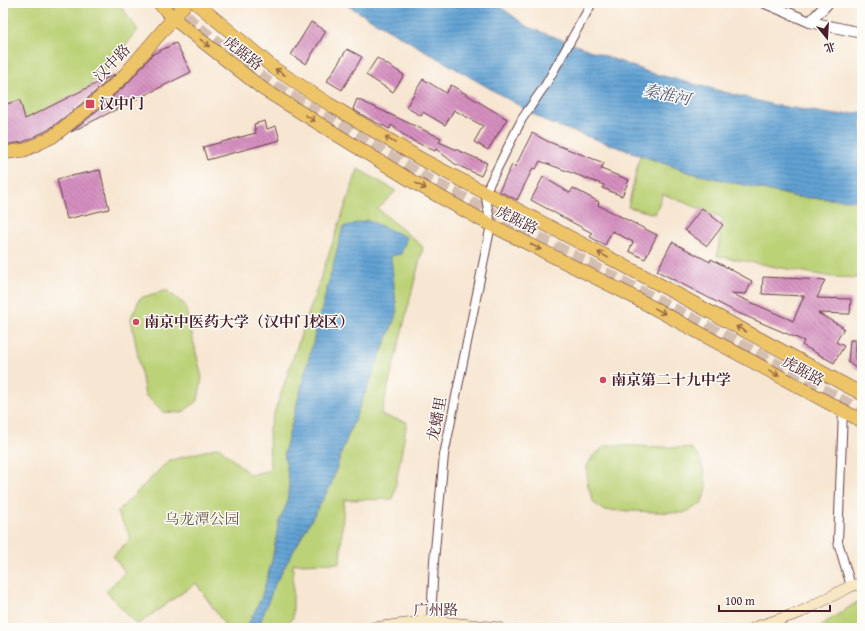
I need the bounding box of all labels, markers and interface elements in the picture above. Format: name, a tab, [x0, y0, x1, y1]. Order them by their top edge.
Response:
north arrow	[807, 18, 847, 58]
street label: 虎踞路	[219, 30, 268, 75]
text: 北	[822, 38, 838, 57]
street label: 汉中路	[88, 39, 135, 86]
one-way arrow	[199, 39, 210, 47]
one-way arrow	[275, 68, 286, 76]
water label: 秦淮河	[641, 77, 696, 111]
place label: 汉中门	[99, 93, 144, 114]
marker: 汉中门	[84, 98, 96, 110]
one-way arrow	[304, 115, 316, 123]
one-way arrow	[384, 136, 396, 144]
one-way arrow	[415, 183, 427, 191]
street label: 虎踞路	[492, 200, 542, 239]
one-way arrow	[530, 244, 542, 251]
one-way arrow	[597, 251, 609, 258]
one-way arrow	[654, 308, 666, 316]
place label: 南京中医药大学（汉中门校区）	[144, 311, 354, 332]
marker: 南京中医药大学（汉中门校区）	[131, 317, 141, 327]
one-way arrow	[736, 324, 748, 332]
street label: 虎踞路	[778, 350, 828, 391]
place label: 南京第二十九中学	[611, 369, 731, 390]
one-way arrow	[768, 370, 780, 378]
marker: 南京第二十九中学	[598, 375, 608, 385]
street label: 龙蟠里	[422, 395, 451, 443]
park label: 乌龙潭公园	[164, 508, 240, 529]
scale bar	[719, 587, 830, 613]
text: 100 m	[725, 592, 755, 609]
street label: 广州路	[413, 599, 459, 620]

